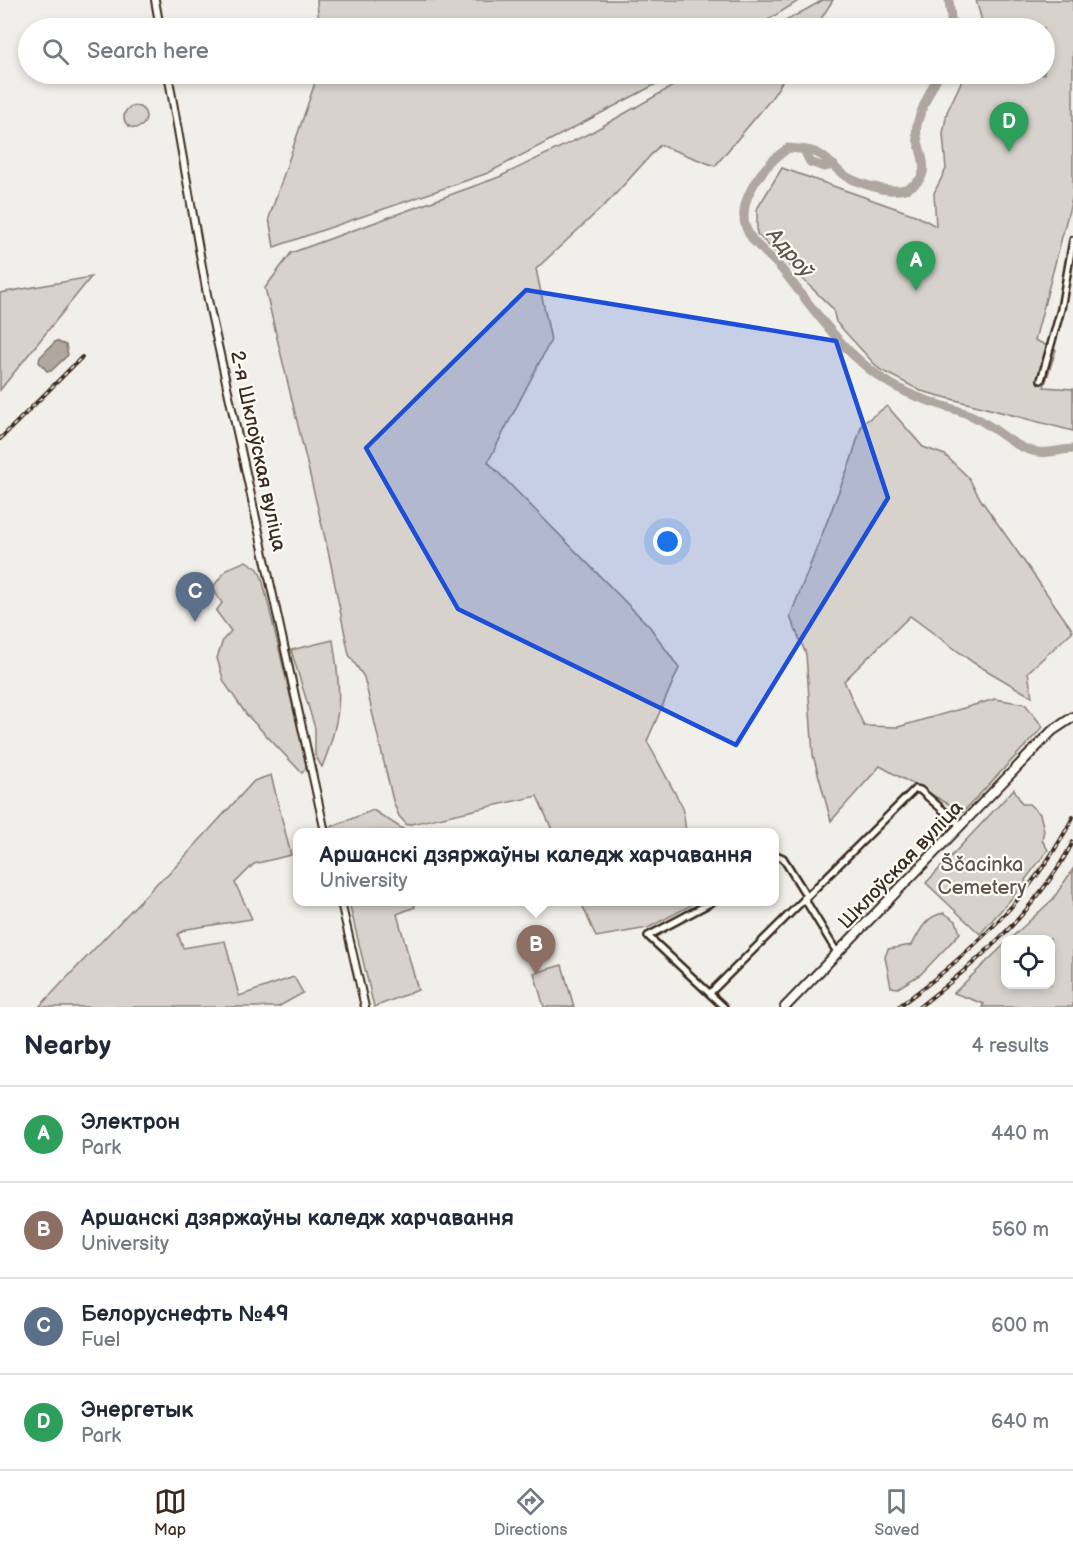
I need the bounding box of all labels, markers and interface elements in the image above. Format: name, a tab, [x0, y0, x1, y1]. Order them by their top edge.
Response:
search box	[18, 18, 1055, 84]
icon: search	[39, 35, 72, 68]
text: Search here	[87, 38, 209, 65]
pin: D	[990, 102, 1028, 152]
water label: Адроў	[760, 221, 819, 284]
pin: A	[896, 242, 936, 291]
street label: 2-я Шклоўская вуліца	[225, 348, 291, 554]
your location	[653, 527, 682, 556]
pin: C	[176, 572, 214, 622]
street label: Шклоўская вуліца	[834, 796, 968, 934]
popup	[293, 828, 779, 906]
text: Аршанскі дзяржаўны каледж харчавання	[320, 842, 752, 869]
park label: Ščacinka Cemetery	[937, 852, 1027, 900]
text: University	[320, 869, 408, 893]
pin: B	[516, 926, 556, 975]
map controls	[1001, 935, 1055, 989]
button: locate	[1001, 935, 1055, 989]
text: Nearby	[24, 1031, 111, 1062]
text: 4 results	[971, 1034, 1049, 1058]
text: Электрон	[81, 1109, 180, 1136]
text: A	[37, 1122, 50, 1146]
text: 440 m	[991, 1122, 1049, 1146]
text: Park	[81, 1136, 121, 1160]
text: Аршанскі дзяржаўны каледж харчавання	[81, 1205, 514, 1232]
text: B	[36, 1218, 51, 1242]
text: 560 m	[992, 1218, 1049, 1242]
text: University	[81, 1232, 169, 1256]
text: Белоруснефть №49	[81, 1301, 289, 1328]
text: C	[36, 1314, 51, 1338]
text: 600 m	[991, 1314, 1049, 1338]
text: Fuel	[81, 1328, 120, 1352]
text: Энергетык	[81, 1397, 193, 1424]
text: D	[37, 1410, 50, 1434]
text: 640 m	[991, 1410, 1049, 1434]
text: Park	[81, 1424, 121, 1448]
tab: Map	[154, 1485, 187, 1540]
tab: Directions	[494, 1485, 567, 1540]
tab: Saved	[874, 1485, 919, 1540]

